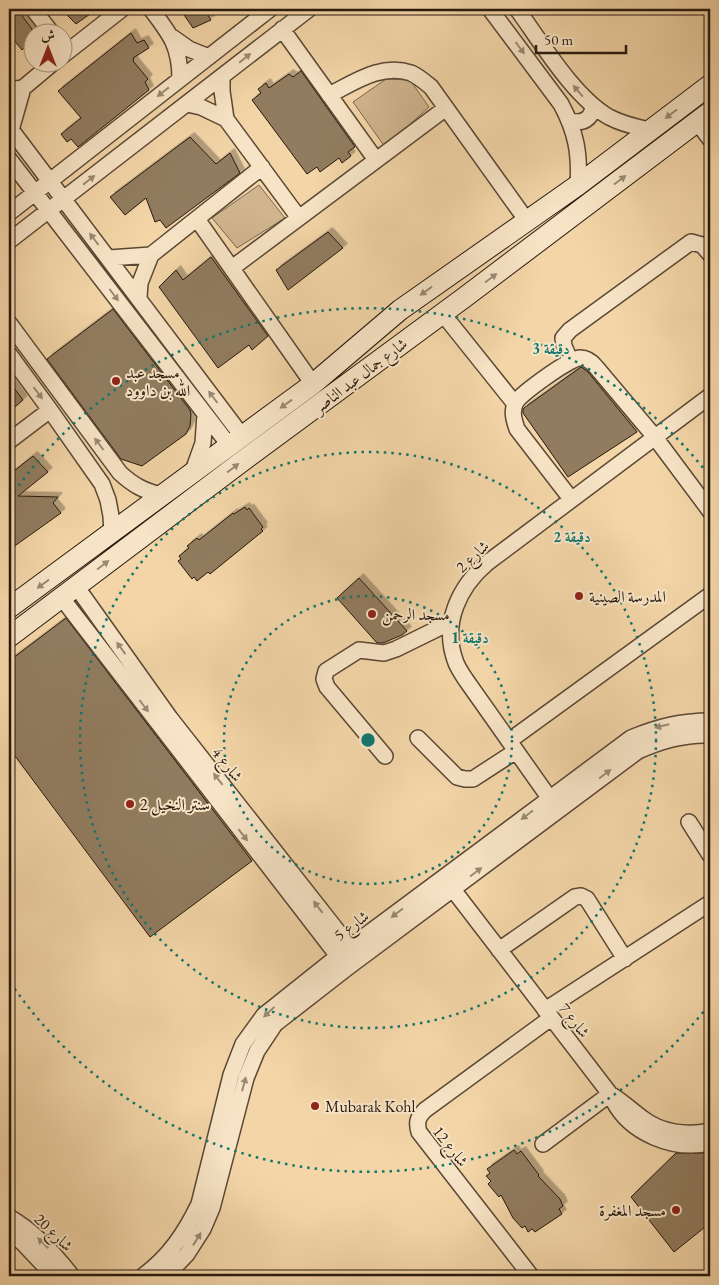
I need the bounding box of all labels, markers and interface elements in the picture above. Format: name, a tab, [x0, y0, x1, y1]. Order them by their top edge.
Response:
north arrow	[22, 22, 72, 72]
scale bar	[536, 22, 626, 54]
text: ش	[41, 26, 55, 44]
text: 50 m	[544, 30, 573, 49]
one-way arrow	[514, 41, 525, 54]
one-way arrow	[238, 53, 251, 64]
one-way arrow	[572, 85, 584, 97]
one-way arrow	[157, 87, 170, 98]
one-way arrow	[664, 109, 678, 119]
one-way arrow	[82, 174, 95, 185]
one-way arrow	[613, 175, 627, 185]
one-way arrow	[89, 232, 99, 246]
one-way arrow	[484, 273, 498, 283]
one-way arrow	[420, 286, 433, 296]
one-way arrow	[108, 288, 119, 301]
street label: شارع جمال عبد الناصر	[307, 333, 413, 421]
text: 3 دقيقة	[532, 339, 570, 358]
place label: مسجد عبد الله بن داوود	[126, 362, 190, 401]
marker: مسجد عبد الله بن داوود	[110, 375, 122, 387]
one-way arrow	[33, 386, 43, 400]
one-way arrow	[207, 391, 218, 404]
one-way arrow	[280, 398, 293, 409]
one-way arrow	[93, 438, 104, 451]
one-way arrow	[226, 462, 239, 473]
text: 2 دقيقة	[553, 527, 591, 546]
street label: شارع 2	[451, 535, 496, 579]
one-way arrow	[96, 560, 109, 571]
one-way arrow	[37, 578, 50, 589]
place label: المدرسة الصينية	[589, 586, 666, 607]
marker: المدرسة الصينية	[573, 590, 585, 602]
place label: مسجد الرحمن	[382, 604, 450, 626]
marker: مسجد الرحمن	[366, 608, 378, 620]
text: 1 دقيقة	[451, 628, 489, 647]
one-way arrow	[116, 642, 126, 655]
one-way arrow	[138, 699, 149, 712]
one-way arrow	[655, 723, 670, 731]
centre of rings	[359, 731, 377, 749]
street label: شارع 4	[205, 743, 248, 788]
one-way arrow	[598, 768, 611, 779]
one-way arrow	[213, 772, 223, 786]
place label: سنتر النخيل 2	[140, 794, 210, 816]
marker: سنتر النخيل 2	[124, 798, 136, 810]
one-way arrow	[521, 809, 534, 820]
one-way arrow	[237, 828, 248, 841]
one-way arrow	[469, 866, 482, 877]
one-way arrow	[313, 900, 324, 913]
street label: شارع 5	[329, 906, 375, 948]
one-way arrow	[391, 907, 404, 918]
street label: شارع 7	[552, 999, 595, 1044]
one-way arrow	[263, 1006, 275, 1018]
one-way arrow	[241, 1077, 249, 1092]
place label: Mubarak Kohl	[325, 1096, 415, 1117]
marker: Mubarak Kohl	[309, 1100, 321, 1112]
street label: شارع 12	[426, 1122, 473, 1173]
place label: مسجد المغفرة	[599, 1200, 666, 1221]
marker: مسجد المغفرة	[670, 1204, 682, 1216]
street label: شارع 20	[28, 1209, 78, 1258]
one-way arrow	[192, 1232, 201, 1246]
one-way arrow	[37, 1237, 49, 1249]

